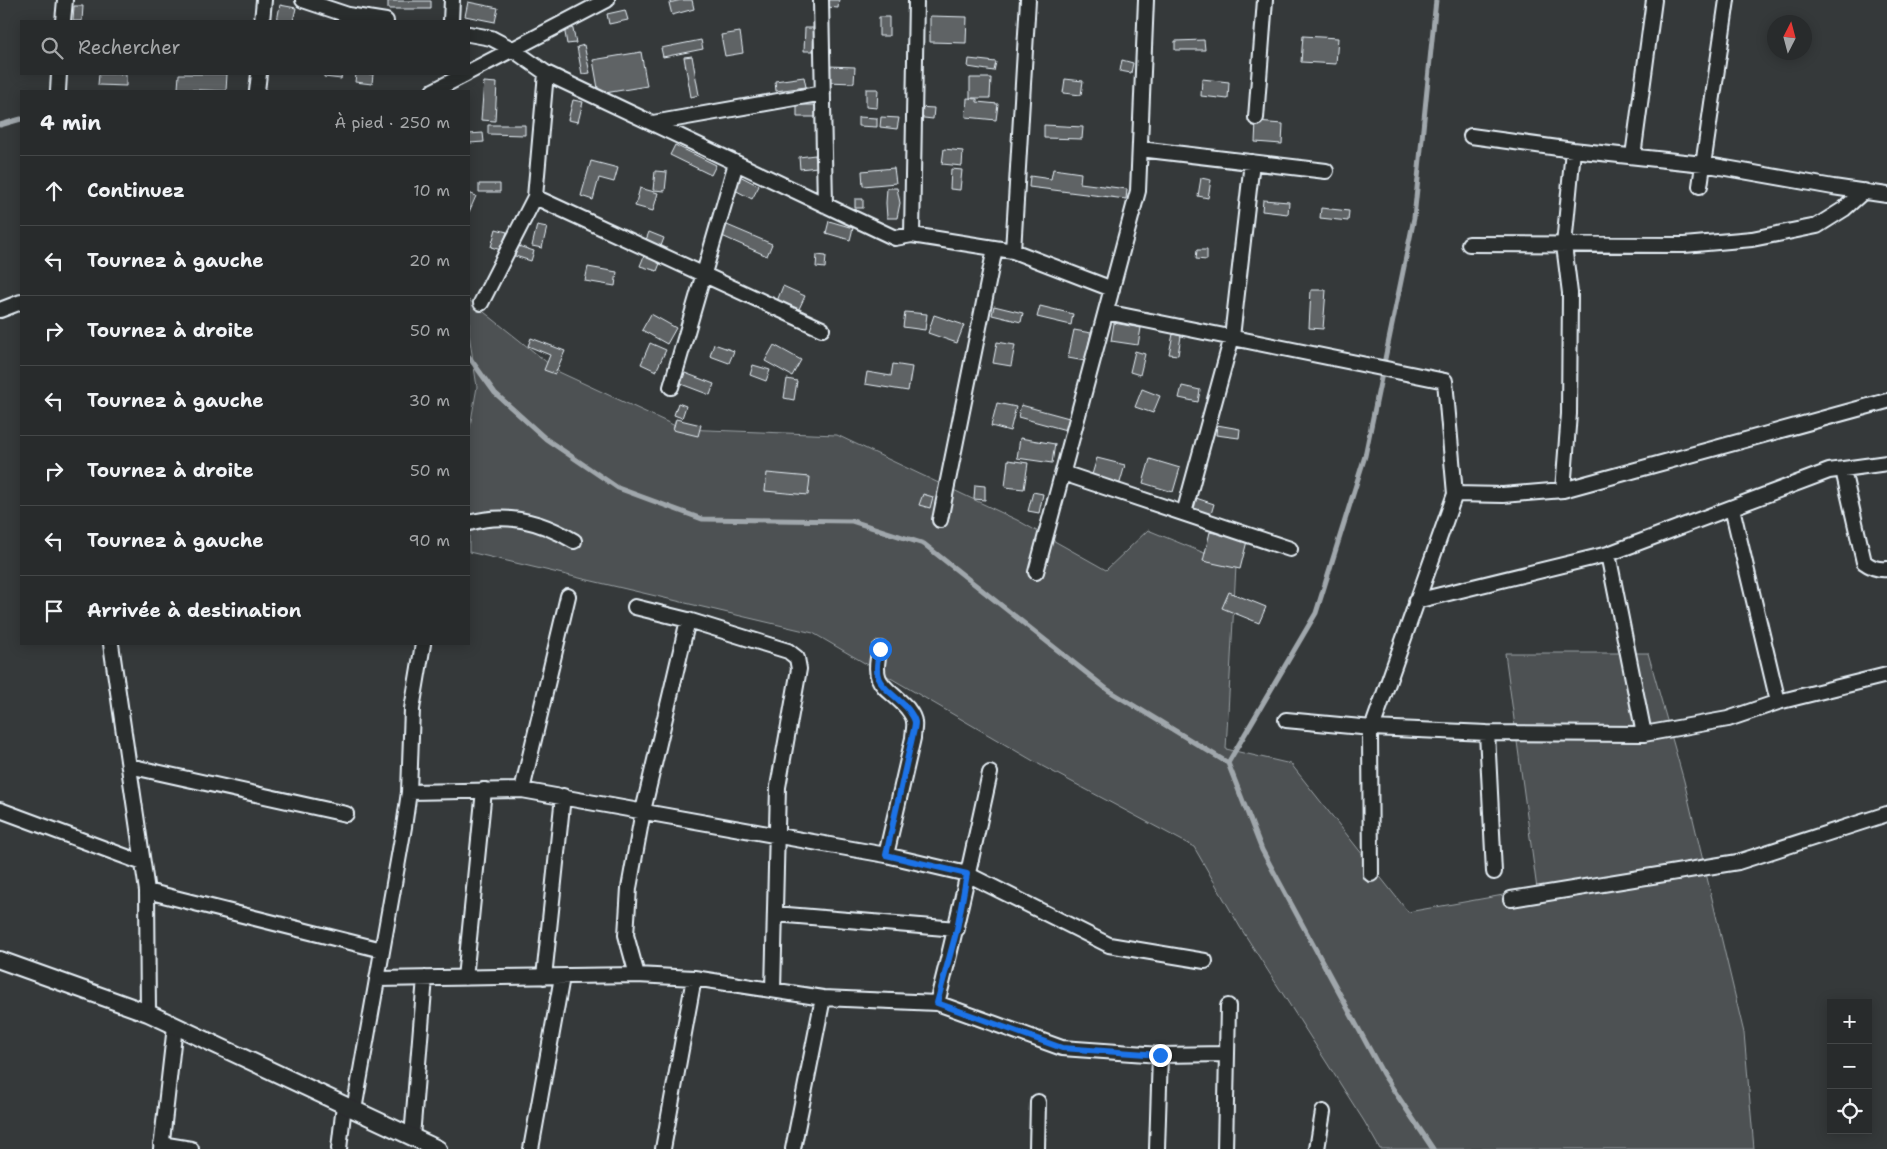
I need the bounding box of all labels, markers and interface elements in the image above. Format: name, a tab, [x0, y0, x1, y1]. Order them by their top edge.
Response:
north arrow	[1767, 15, 1812, 60]
search box	[20, 20, 470, 75]
icon: search	[38, 34, 66, 62]
text: Rechercher	[78, 35, 181, 60]
text: 4 min	[40, 109, 101, 137]
text: À pied · 250 m	[334, 112, 450, 133]
icon: ahead	[40, 177, 68, 205]
text: Continuez	[87, 178, 185, 203]
text: 10 m	[413, 180, 450, 201]
icon: left	[40, 247, 68, 275]
text: Tournez à gauche	[87, 248, 264, 273]
text: 20 m	[409, 250, 450, 271]
icon: right	[40, 317, 68, 345]
text: Tournez à droite	[87, 318, 254, 343]
text: 50 m	[410, 320, 450, 341]
icon: left	[40, 387, 68, 415]
text: Tournez à gauche	[87, 388, 264, 413]
text: 30 m	[409, 390, 450, 411]
icon: right	[40, 457, 68, 485]
text: Tournez à droite	[87, 458, 254, 483]
text: 50 m	[410, 460, 450, 481]
icon: left	[40, 527, 68, 555]
text: Tournez à gauche	[87, 528, 264, 553]
text: 90 m	[409, 530, 450, 551]
icon: arrive	[40, 597, 68, 625]
text: Arrivée à destination	[87, 598, 301, 623]
route start	[869, 638, 892, 661]
map controls	[1827, 999, 1872, 1134]
button: +	[1827, 999, 1872, 1044]
route end	[1149, 1044, 1172, 1067]
button: −	[1827, 1044, 1872, 1089]
button: locate	[1827, 1089, 1872, 1134]

